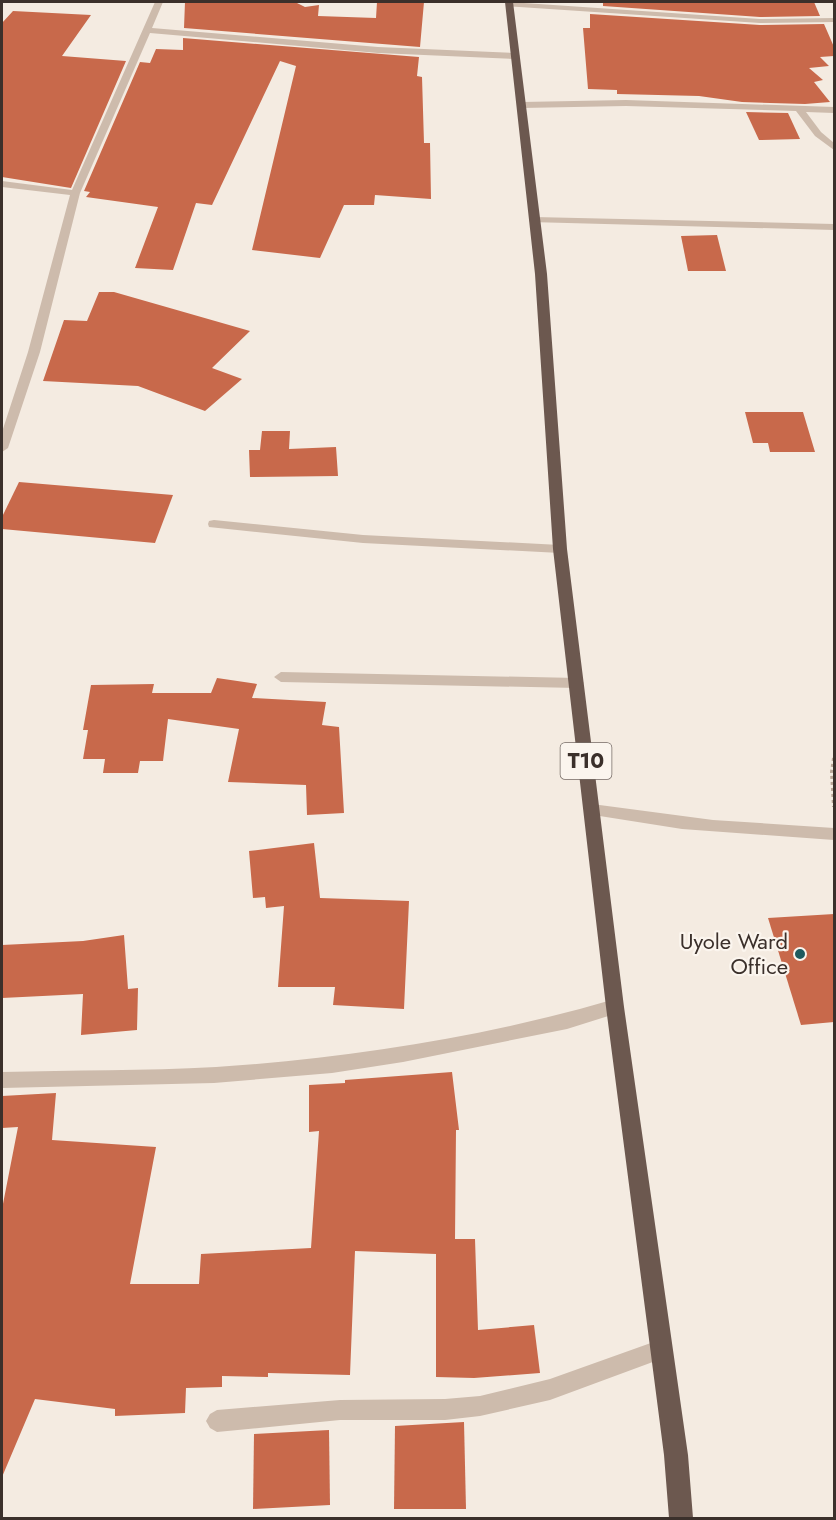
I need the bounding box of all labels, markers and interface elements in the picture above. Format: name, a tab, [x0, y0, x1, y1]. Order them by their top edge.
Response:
road number: T10	[560, 743, 612, 779]
place label: Uyole Ward Office	[680, 925, 788, 982]
marker: Uyole Ward Office	[793, 947, 807, 961]

